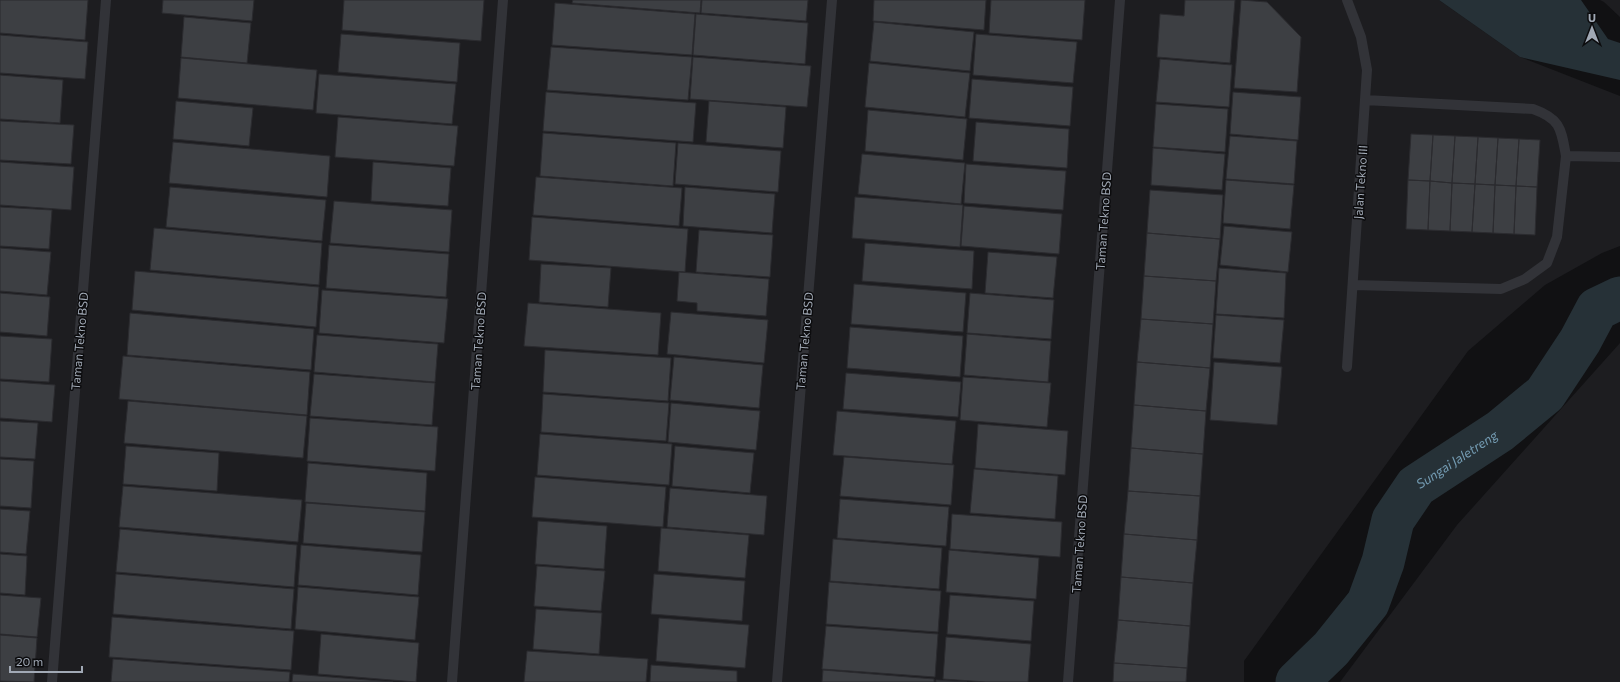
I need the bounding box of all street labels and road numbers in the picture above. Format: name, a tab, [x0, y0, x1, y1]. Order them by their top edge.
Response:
street label: Jalan Tekno III	[1350, 144, 1371, 220]
street label: Taman Tekno BSD	[1093, 171, 1113, 271]
street label: Taman Tekno BSD	[68, 291, 90, 391]
street label: Taman Tekno BSD	[468, 291, 488, 391]
street label: Taman Tekno BSD	[793, 291, 815, 391]
street label: Taman Tekno BSD	[1069, 494, 1089, 594]

